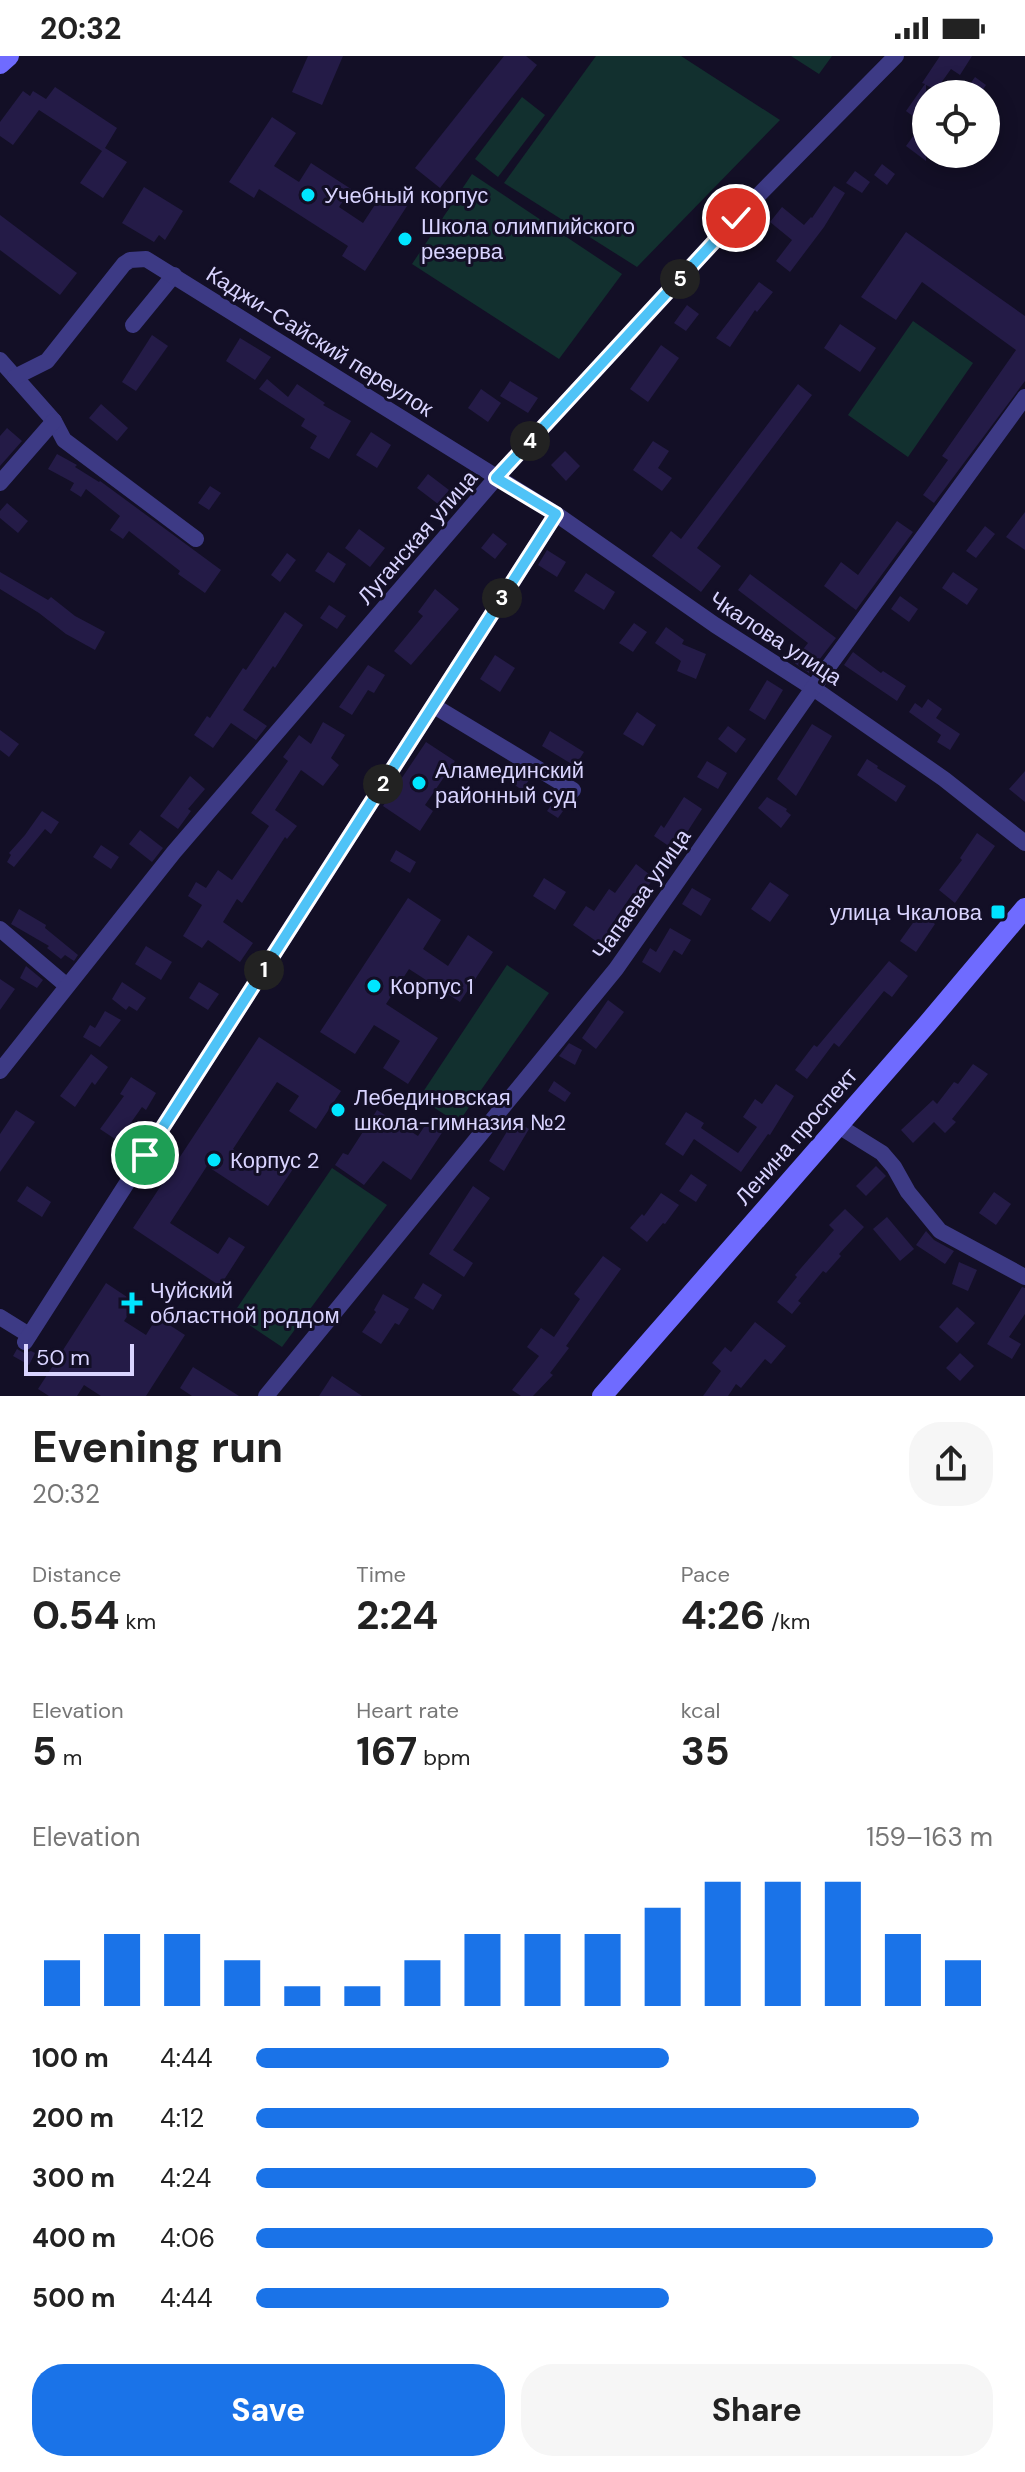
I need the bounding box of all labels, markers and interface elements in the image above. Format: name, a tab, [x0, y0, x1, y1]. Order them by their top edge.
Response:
text: 20:32	[40, 9, 121, 48]
map controls	[912, 80, 1000, 168]
button: locate	[912, 80, 1000, 168]
place label: Учебный корпус	[324, 181, 488, 210]
pin	[702, 184, 770, 252]
marker: Учебный корпус	[299, 186, 317, 204]
icon: check	[714, 196, 758, 240]
place label: Школа олимпийского резерва	[421, 212, 635, 266]
marker: Школа олимпийского резерва	[396, 230, 414, 248]
pin: 5	[660, 259, 700, 299]
street label: Каджи-Сайский переулок	[201, 260, 439, 423]
text: 5	[673, 264, 687, 293]
pin: 4	[510, 421, 550, 461]
text: 4	[523, 426, 537, 455]
street label: Луганская улица	[351, 463, 484, 611]
pin: 3	[482, 578, 522, 618]
text: 3	[495, 583, 509, 612]
street label: Чкалова улица	[704, 585, 848, 692]
place label: Аламединский районный суд	[435, 756, 584, 810]
pin: 2	[363, 764, 403, 804]
text: 2	[377, 769, 389, 798]
marker: Аламединский районный суд	[410, 774, 428, 792]
street label: Чапаева улица	[586, 823, 698, 965]
place label: улица Чкалова	[830, 898, 983, 927]
marker: улица Чкалова	[989, 903, 1007, 921]
pin: 1	[244, 950, 284, 990]
text: 1	[260, 955, 268, 984]
place label: Корпус 1	[390, 972, 474, 1001]
marker: Корпус 1	[365, 977, 383, 995]
street label: Ленина проспект	[729, 1062, 864, 1211]
place label: Лебединовская школа-гимназия №2	[354, 1083, 566, 1137]
marker: Лебединовская школа-гимназия №2	[329, 1101, 347, 1119]
pin	[111, 1121, 179, 1189]
icon: arrive	[123, 1133, 167, 1177]
place label: Корпус 2	[230, 1146, 319, 1175]
marker: Корпус 2	[205, 1151, 223, 1169]
place label: Чуйский областной роддом	[150, 1276, 340, 1330]
marker: Чуйский областной роддом	[121, 1292, 143, 1314]
scale bar	[24, 1340, 134, 1376]
text: 50 m	[36, 1343, 90, 1372]
text: Evening run	[32, 1418, 283, 1476]
button: share	[909, 1422, 993, 1506]
text: 20:32	[32, 1477, 100, 1511]
text: Distance	[32, 1560, 121, 1589]
text: Time	[356, 1560, 406, 1589]
text: Pace	[681, 1560, 730, 1589]
text: 0.54	[32, 1589, 120, 1641]
text: 2:24	[356, 1589, 438, 1641]
text: 4:26	[681, 1589, 765, 1641]
text: km	[120, 1607, 156, 1636]
text: /km	[765, 1607, 810, 1636]
text: Elevation	[32, 1696, 124, 1725]
text: Heart rate	[356, 1696, 459, 1725]
text: kcal	[681, 1696, 720, 1725]
text: 5	[32, 1725, 57, 1777]
text: 167	[356, 1725, 417, 1777]
text: 35	[681, 1725, 730, 1777]
text: m	[57, 1743, 82, 1772]
text: bpm	[417, 1743, 470, 1772]
text: Elevation	[32, 1820, 140, 1854]
text: 159–163 m	[866, 1820, 993, 1854]
text: 100 m	[32, 2041, 109, 2075]
text: 4:44	[160, 2041, 213, 2075]
text: 200 m	[32, 2101, 114, 2135]
text: 4:12	[160, 2101, 204, 2135]
text: 300 m	[32, 2161, 115, 2195]
text: 4:24	[160, 2161, 211, 2195]
text: 400 m	[32, 2221, 116, 2255]
text: 4:06	[160, 2221, 215, 2255]
text: 500 m	[32, 2281, 115, 2315]
text: 4:44	[160, 2281, 213, 2315]
button: Save	[32, 2364, 505, 2456]
button: Share	[521, 2364, 993, 2456]

